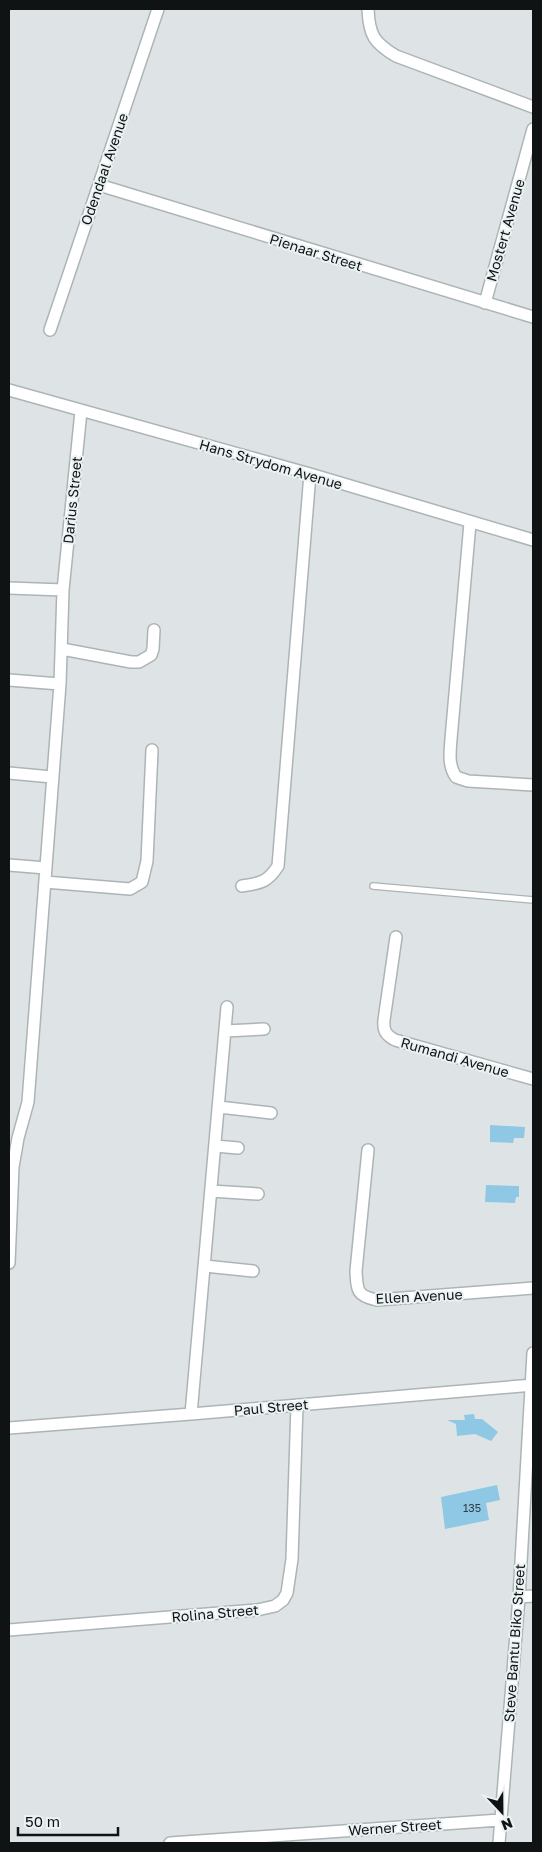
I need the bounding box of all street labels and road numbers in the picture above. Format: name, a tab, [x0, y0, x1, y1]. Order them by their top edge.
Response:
street label: Odendaal Avenue	[77, 111, 131, 227]
street label: Mostert Avenue	[482, 177, 528, 283]
street label: Pienaar Street	[268, 230, 364, 274]
street label: Hans Strydom Avenue	[197, 435, 345, 493]
street label: Darius Street	[59, 455, 85, 545]
street label: Rumandi Avenue	[399, 1033, 511, 1081]
street label: Ellen Avenue	[375, 1285, 463, 1307]
street label: Paul Street	[233, 1395, 309, 1419]
street label: Steve Bantu Biko Street	[500, 1563, 528, 1723]
street label: Rolina Street	[171, 1601, 259, 1625]
street label: Werner Street	[348, 1815, 442, 1839]

